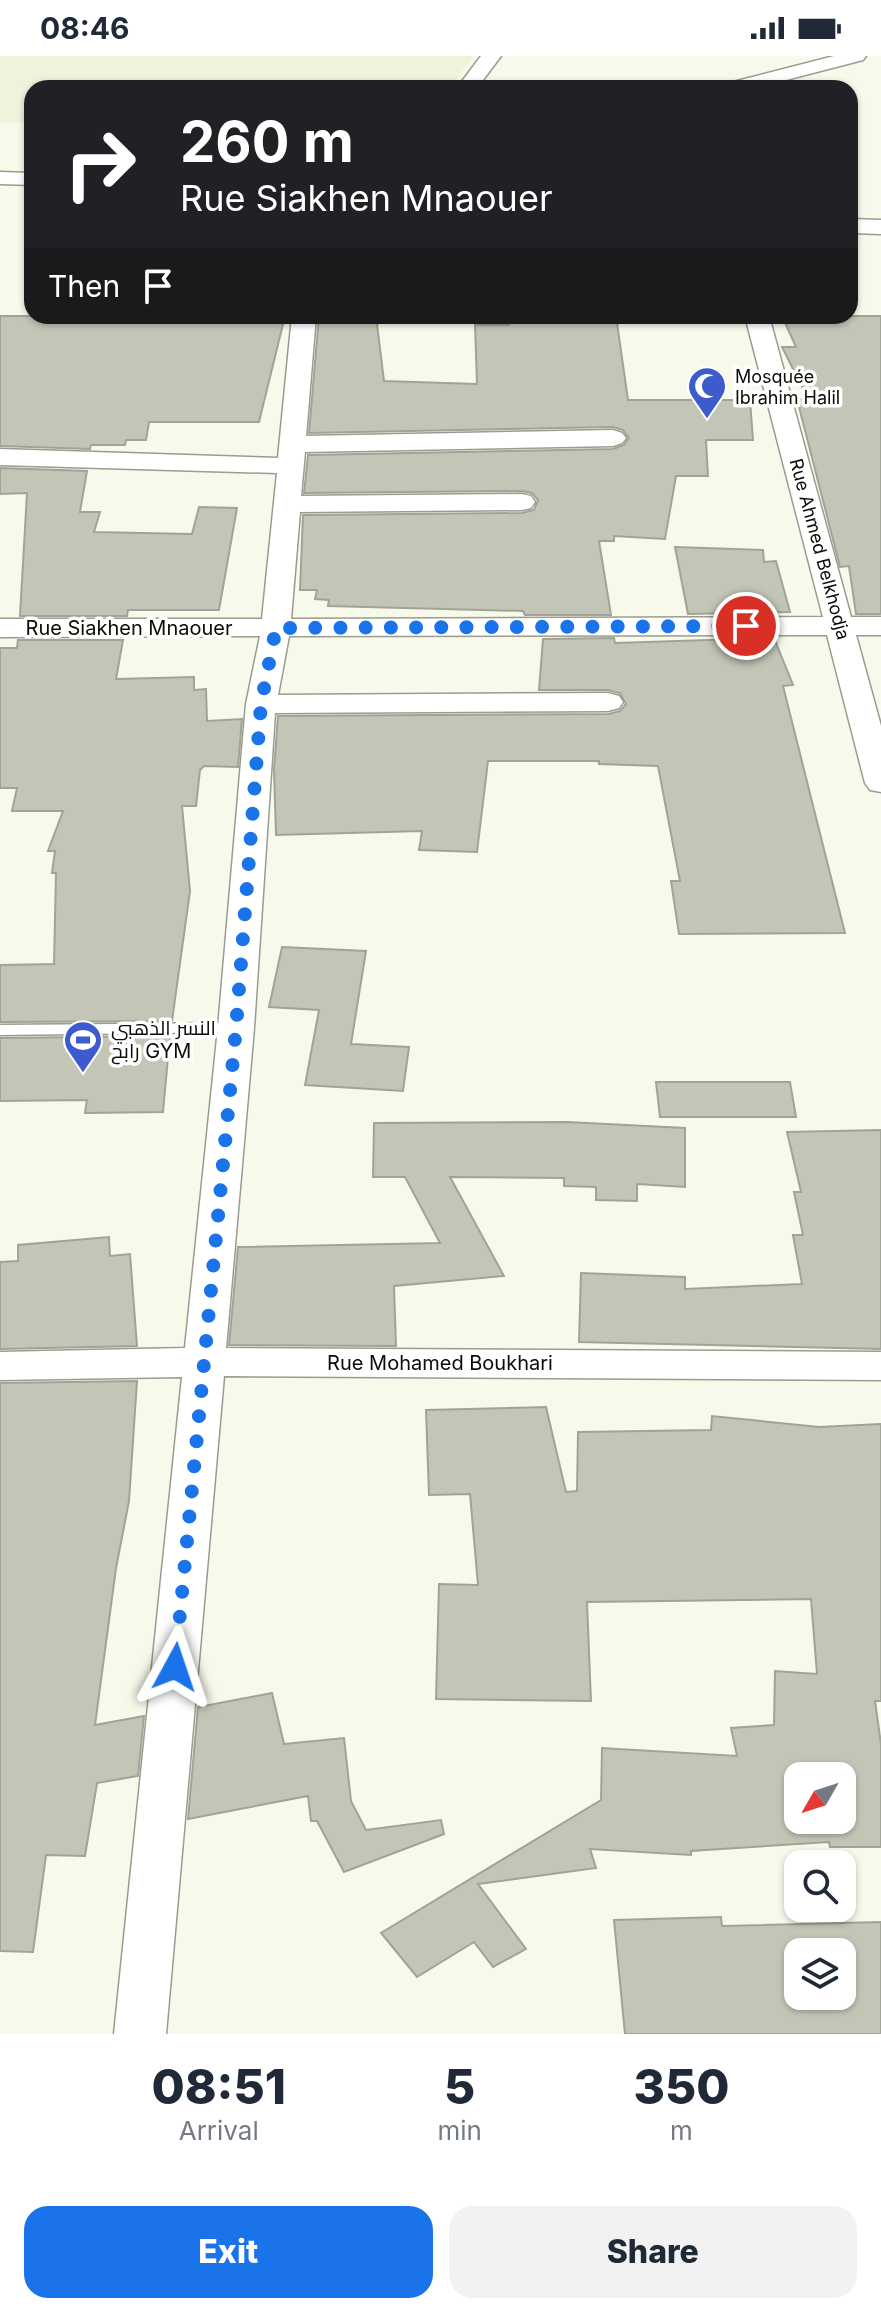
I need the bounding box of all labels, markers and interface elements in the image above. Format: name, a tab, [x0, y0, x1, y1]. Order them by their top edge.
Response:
text: 08:46	[40, 10, 130, 46]
text: 260 m	[180, 108, 354, 176]
icon: right	[48, 112, 152, 216]
text: Rue Siakhen Mnaouer	[180, 176, 552, 220]
icon: arrive	[136, 264, 180, 308]
text: Then	[48, 268, 120, 304]
mosque icon: Mosquée Ibrahim Halil	[686, 365, 728, 420]
place label: Mosquée Ibrahim Halil	[735, 366, 840, 408]
street label: Rue Ahmed Belkhodja	[786, 456, 854, 642]
pin	[712, 592, 780, 660]
icon: arrive	[724, 604, 768, 648]
street label: Rue Siakhen Mnaouer	[26, 616, 233, 640]
place label: النسر الذهبي رابح GYM	[111, 1016, 216, 1065]
sports icon: النسر الذهبي رابح GYM	[62, 1019, 104, 1074]
street label: Rue Mohamed Boukhari	[327, 1351, 553, 1375]
position arrow	[133, 1625, 217, 1709]
north arrow	[784, 1762, 856, 1834]
map controls	[784, 1762, 856, 2010]
button: search	[784, 1850, 856, 1922]
button: layers	[784, 1938, 856, 2010]
text: 08:51	[152, 2057, 286, 2116]
text: 5	[444, 2057, 475, 2116]
text: 350	[633, 2057, 729, 2116]
text: Arrival	[179, 2115, 259, 2146]
text: min	[437, 2115, 482, 2146]
text: m	[670, 2115, 693, 2146]
button: Exit	[24, 2206, 433, 2298]
button: Share	[449, 2206, 857, 2298]

